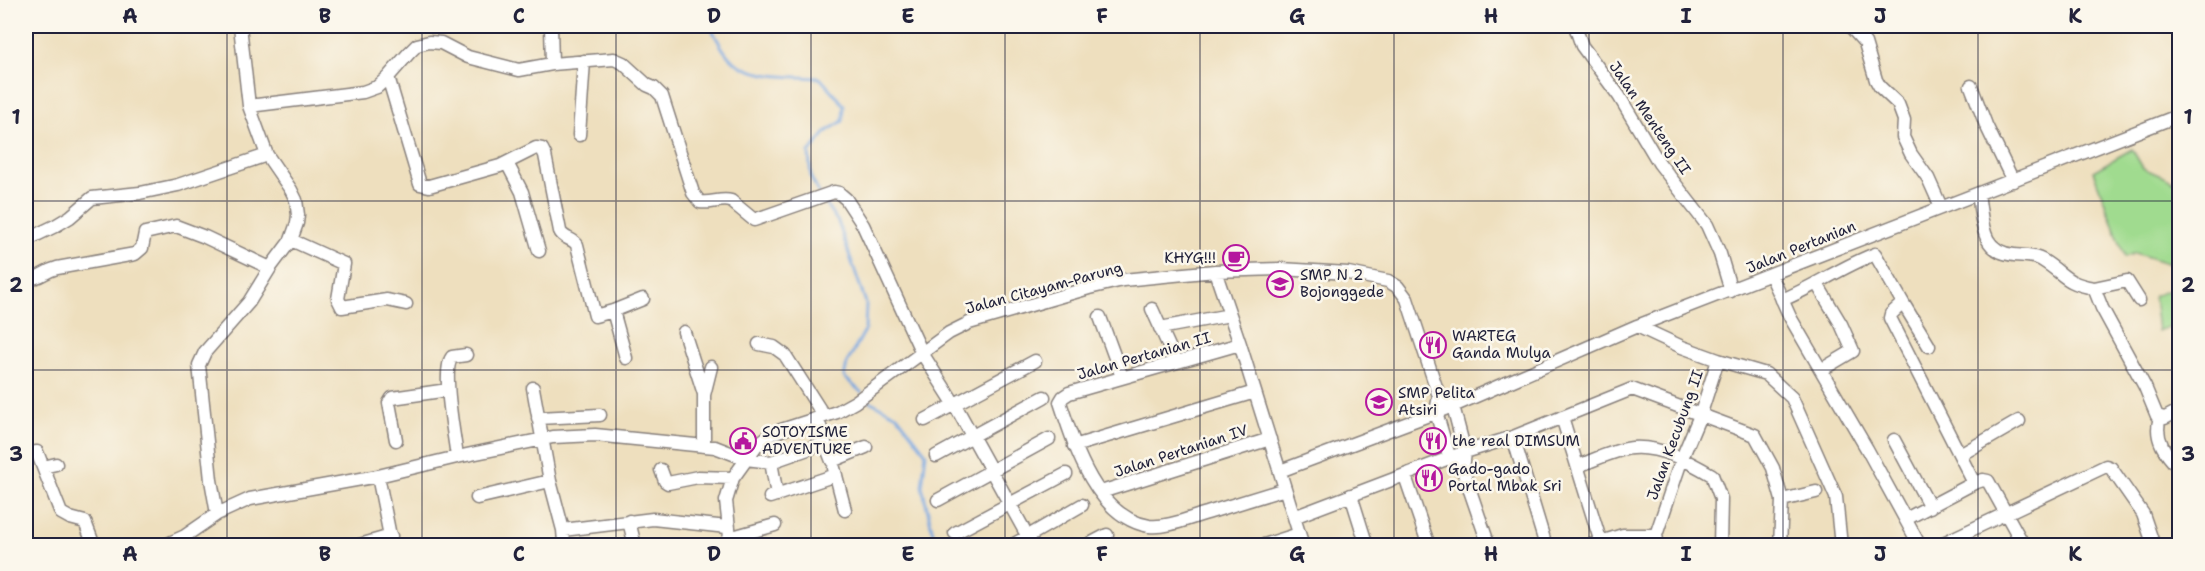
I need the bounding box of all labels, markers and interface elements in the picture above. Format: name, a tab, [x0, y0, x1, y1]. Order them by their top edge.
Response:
text: A	[122, 3, 138, 29]
text: B	[319, 3, 331, 29]
text: C	[513, 3, 525, 29]
text: D	[707, 3, 721, 29]
text: E	[901, 3, 915, 29]
text: F	[1096, 3, 1108, 29]
text: G	[1289, 3, 1305, 29]
text: H	[1484, 3, 1498, 29]
text: I	[1680, 3, 1692, 29]
text: J	[1874, 3, 1887, 29]
text: K	[2068, 3, 2082, 29]
street label: Jalan Menteng II	[1605, 57, 1695, 179]
text: 1	[11, 104, 21, 130]
text: 1	[2183, 104, 2193, 130]
street label: Jalan Pertanian	[1743, 216, 1859, 278]
cafe icon: KHYG!!!	[1221, 243, 1251, 273]
place label: KHYG!!!	[1164, 248, 1216, 268]
street label: Jalan Citayam-Parung	[963, 257, 1125, 319]
place label: SMP N 2 Bojonggede	[1300, 265, 1384, 302]
school or university icon: SMP N 2 Bojonggede	[1265, 269, 1295, 299]
text: 2	[9, 272, 23, 298]
text: 2	[2181, 272, 2195, 298]
place label: WARTEG Ganda Mulya	[1452, 326, 1551, 363]
street label: Jalan Pertanian II	[1075, 327, 1213, 385]
restaurant icon: WARTEG Ganda Mulya	[1418, 330, 1448, 360]
street label: Jalan Kecubung II	[1642, 367, 1708, 503]
place label: SMP Pelita Atsiri	[1398, 383, 1476, 420]
school or university icon: SMP Pelita Atsiri	[1364, 387, 1394, 417]
street label: Jalan Pertanian IV	[1112, 420, 1250, 482]
place label: SOTOYISME ADVENTURE	[762, 422, 852, 459]
public building icon: SOTOYISME ADVENTURE	[728, 426, 758, 456]
restaurant icon: the real DIMSUM	[1418, 426, 1448, 456]
place label: the real DIMSUM	[1452, 431, 1580, 451]
text: 3	[9, 441, 23, 467]
text: 3	[2181, 441, 2195, 467]
place label: Gado-gado Portal Mbak Sri	[1448, 459, 1562, 496]
restaurant icon: Gado-gado Portal Mbak Sri	[1414, 463, 1444, 493]
text: A	[122, 541, 138, 567]
text: B	[319, 541, 331, 567]
text: C	[513, 541, 525, 567]
text: D	[707, 541, 721, 567]
text: E	[901, 541, 915, 567]
text: F	[1096, 541, 1108, 567]
text: G	[1289, 541, 1305, 567]
text: H	[1484, 541, 1498, 567]
text: I	[1680, 541, 1692, 567]
text: J	[1874, 541, 1887, 567]
text: K	[2068, 541, 2082, 567]

